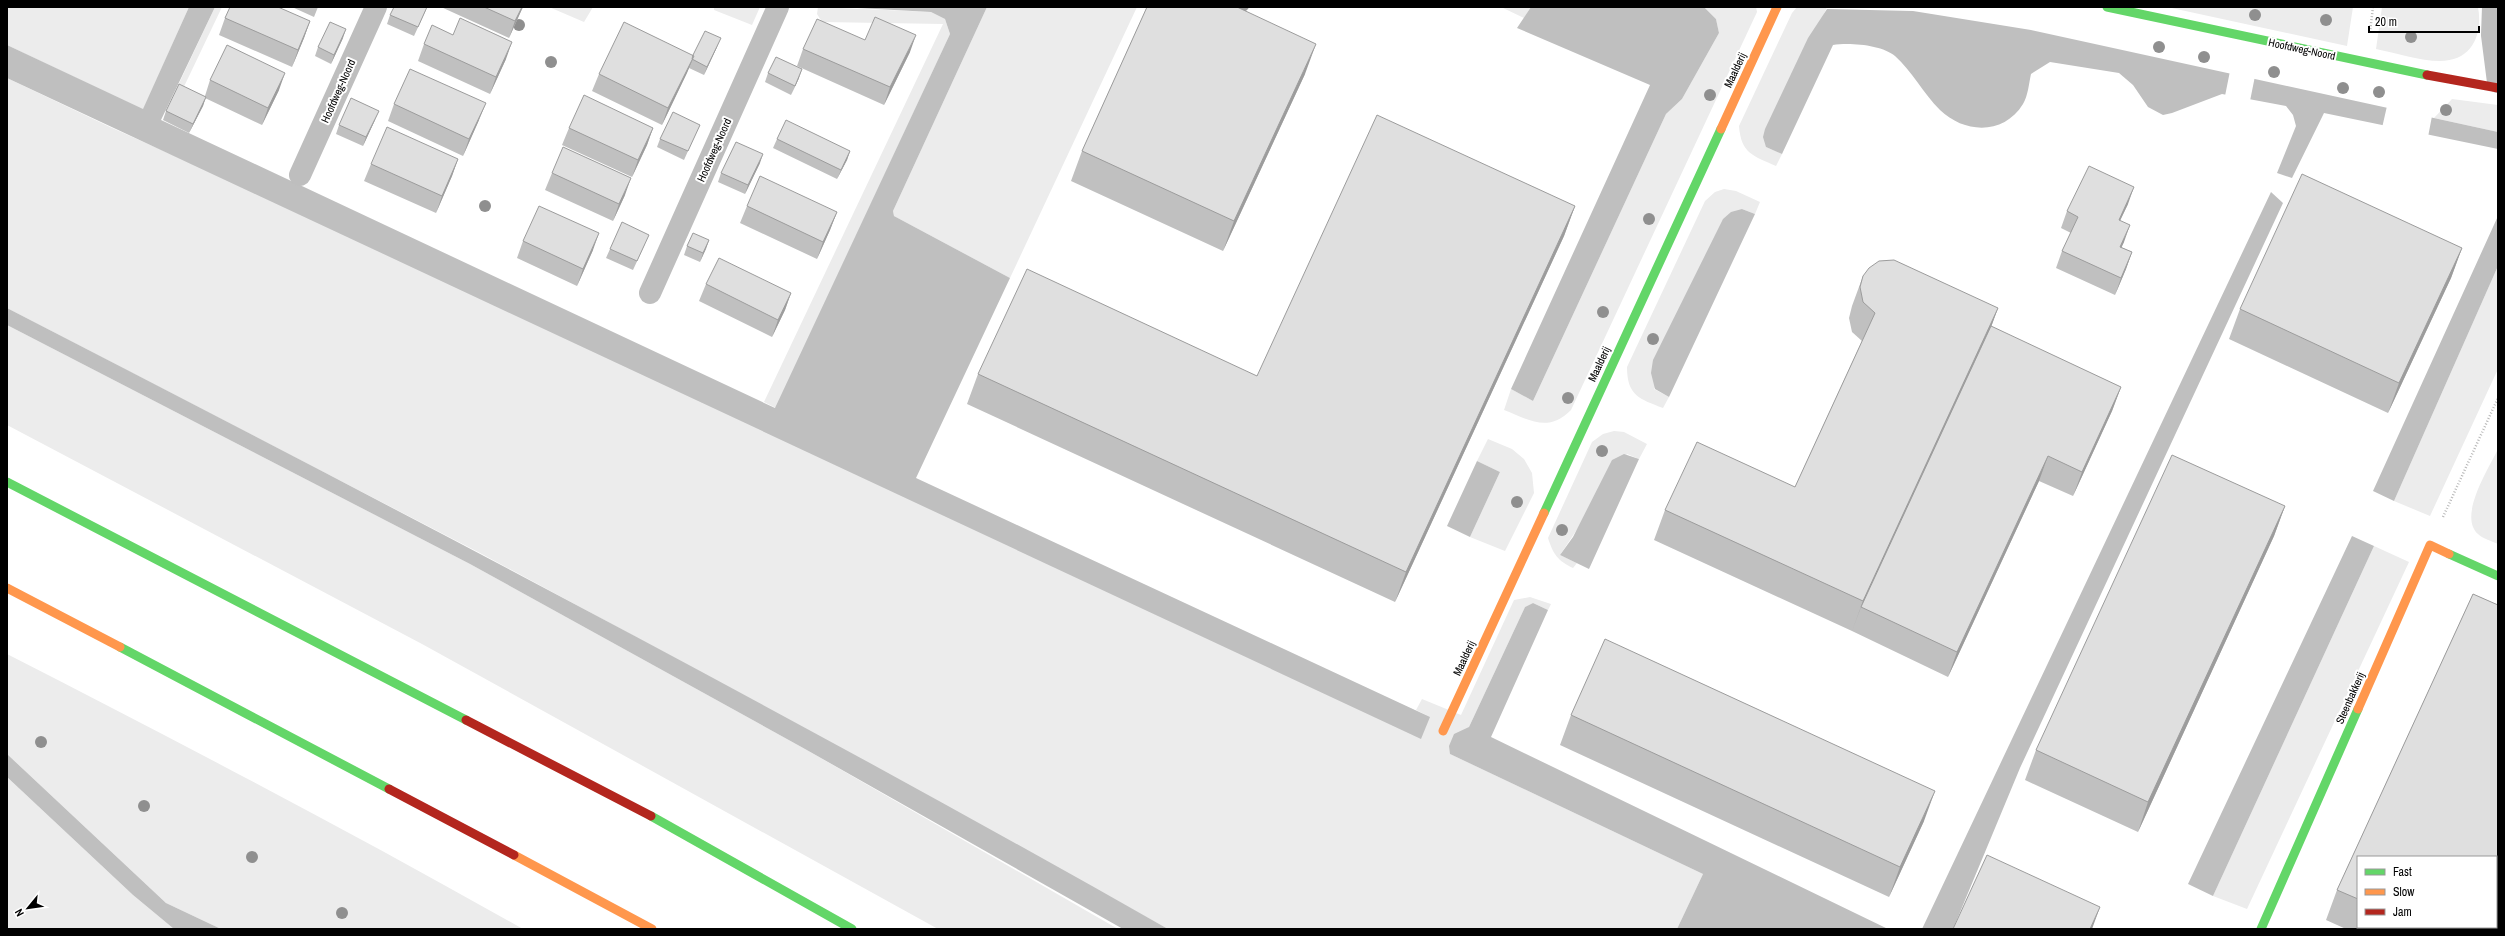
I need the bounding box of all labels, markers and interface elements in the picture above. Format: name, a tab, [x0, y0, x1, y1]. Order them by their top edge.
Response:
scale bar	[2369, 8, 2479, 34]
text: 20 m	[2375, 14, 2397, 30]
street label: Hoofdweg-Noord	[2267, 35, 2337, 63]
street label: Maalderij	[1721, 50, 1749, 90]
street label: Hoofdweg-Noord	[318, 57, 358, 125]
street label: Hoofdweg-Noord	[694, 116, 734, 184]
street label: Maalderij	[1585, 344, 1613, 384]
street label: Maalderij	[1450, 638, 1478, 678]
street label: Steenbakkerij	[2332, 670, 2368, 726]
legend	[2357, 856, 2497, 928]
text: Fast	[2393, 864, 2412, 880]
text: Slow	[2393, 884, 2415, 900]
north arrow	[8, 888, 48, 928]
text: Jam	[2393, 904, 2412, 920]
text: N	[12, 907, 27, 919]

